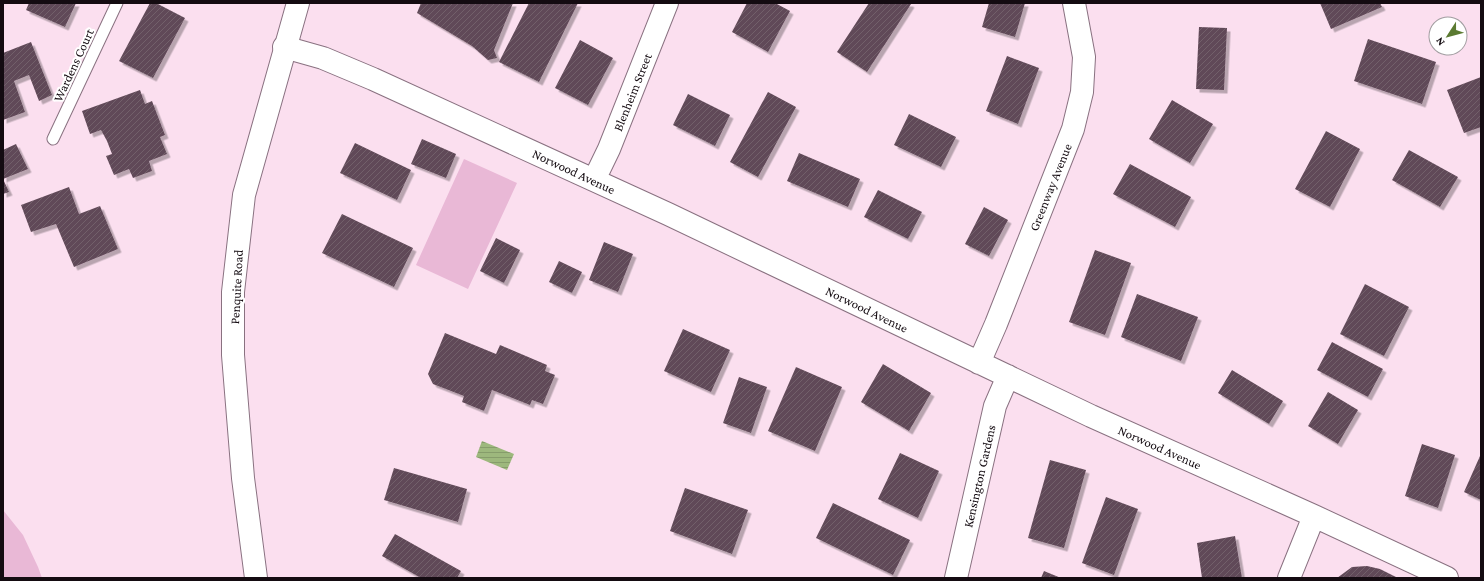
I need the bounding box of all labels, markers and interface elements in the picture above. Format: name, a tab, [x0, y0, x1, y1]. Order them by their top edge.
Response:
north arrow	[1428, 16, 1468, 56]
street label: Wardens Court	[50, 26, 97, 104]
text: N	[1433, 35, 1447, 48]
street label: Blenheim Street	[610, 50, 655, 133]
street label: Greenway Avenue	[1026, 141, 1075, 233]
street label: Norwood Avenue	[530, 146, 618, 197]
street label: Penquite Road	[227, 249, 246, 325]
street label: Norwood Avenue	[823, 283, 911, 336]
street label: Norwood Avenue	[1116, 422, 1204, 473]
street label: Kensington Gardens	[960, 423, 999, 529]

